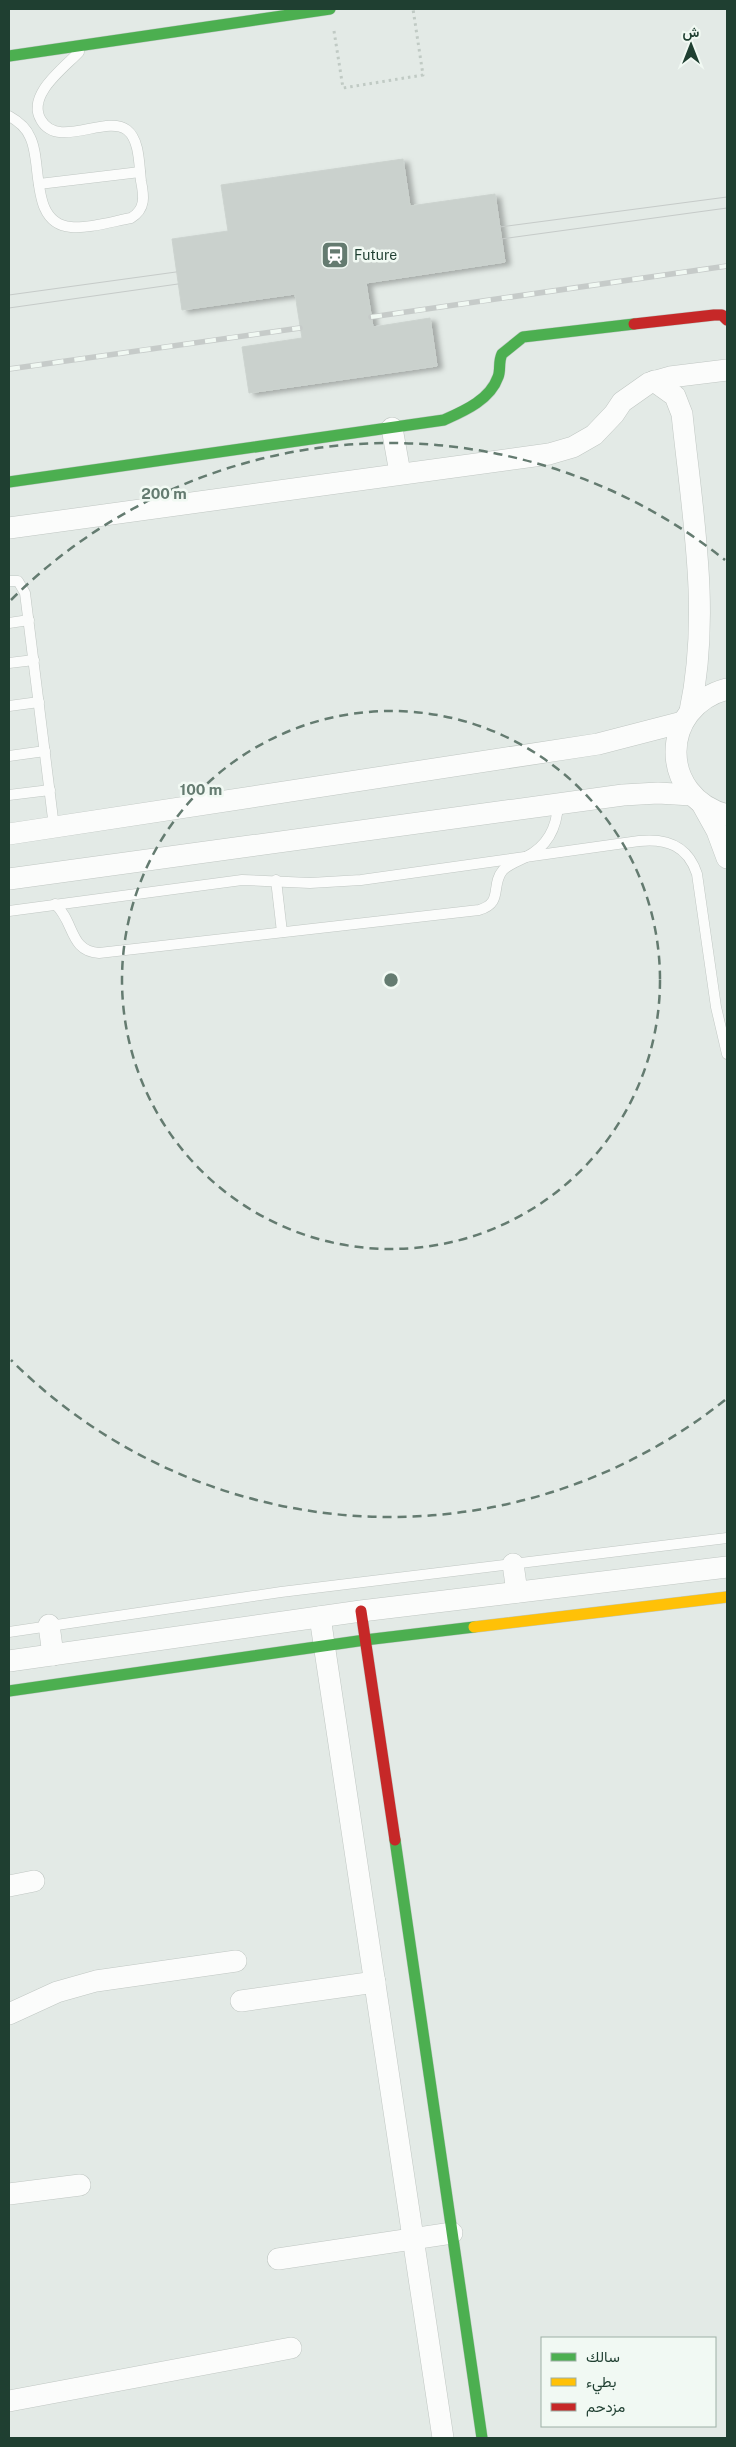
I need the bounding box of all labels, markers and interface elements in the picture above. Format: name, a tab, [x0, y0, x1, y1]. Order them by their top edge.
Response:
north arrow	[666, 20, 716, 70]
text: ش	[683, 24, 700, 41]
station icon: Future	[320, 240, 350, 270]
place label: Future	[354, 247, 397, 263]
text: 200 m	[141, 485, 187, 502]
text: 100 m	[180, 781, 222, 798]
centre of rings	[382, 971, 400, 989]
legend	[541, 2337, 716, 2427]
text: سالك	[586, 2348, 620, 2365]
text: بطيء	[586, 2373, 616, 2395]
text: مزدحم	[586, 2398, 625, 2417]

